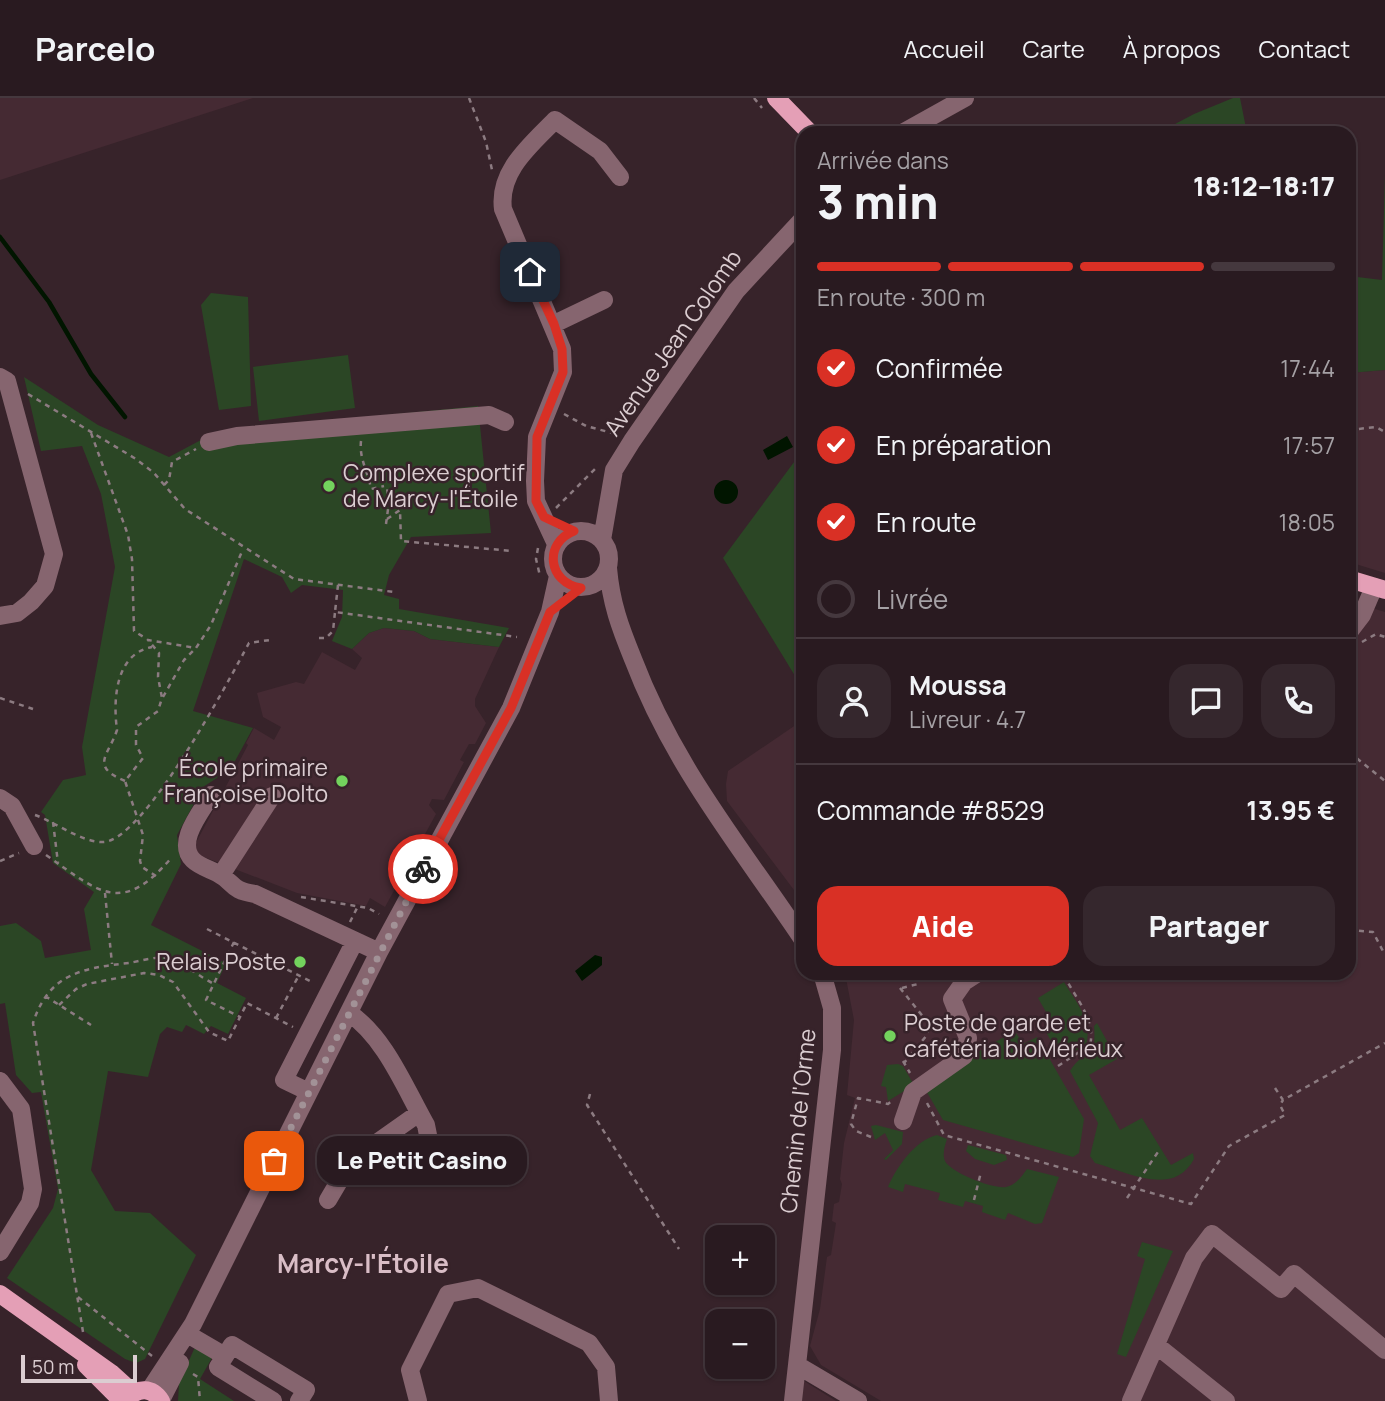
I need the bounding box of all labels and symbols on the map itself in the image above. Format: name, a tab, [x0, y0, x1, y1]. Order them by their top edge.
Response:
pin	[500, 242, 560, 302]
street label: Avenue Jean Colomb	[596, 243, 749, 442]
place label: Complexe sportif de Marcy-l'Étoile	[343, 456, 525, 514]
marker: Complexe sportif de Marcy-l'Étoile	[321, 478, 337, 494]
place label: École primaire Françoise Dolto	[164, 751, 328, 809]
marker: École primaire Françoise Dolto	[334, 773, 350, 789]
courier	[388, 834, 458, 904]
place label: Relais Poste	[156, 945, 286, 977]
marker: Relais Poste	[292, 954, 308, 970]
place label: Poste de garde et cafétéria bioMérieux	[904, 1006, 1123, 1064]
street label: Chemin de l'Orme	[771, 1027, 823, 1215]
marker: Poste de garde et cafétéria bioMérieux	[882, 1028, 898, 1044]
pin	[244, 1131, 304, 1191]
callout: Le Petit Casino	[316, 1136, 526, 1186]
district label: Marcy-l'Étoile	[277, 1245, 449, 1281]
scale bar	[21, 1352, 136, 1384]

